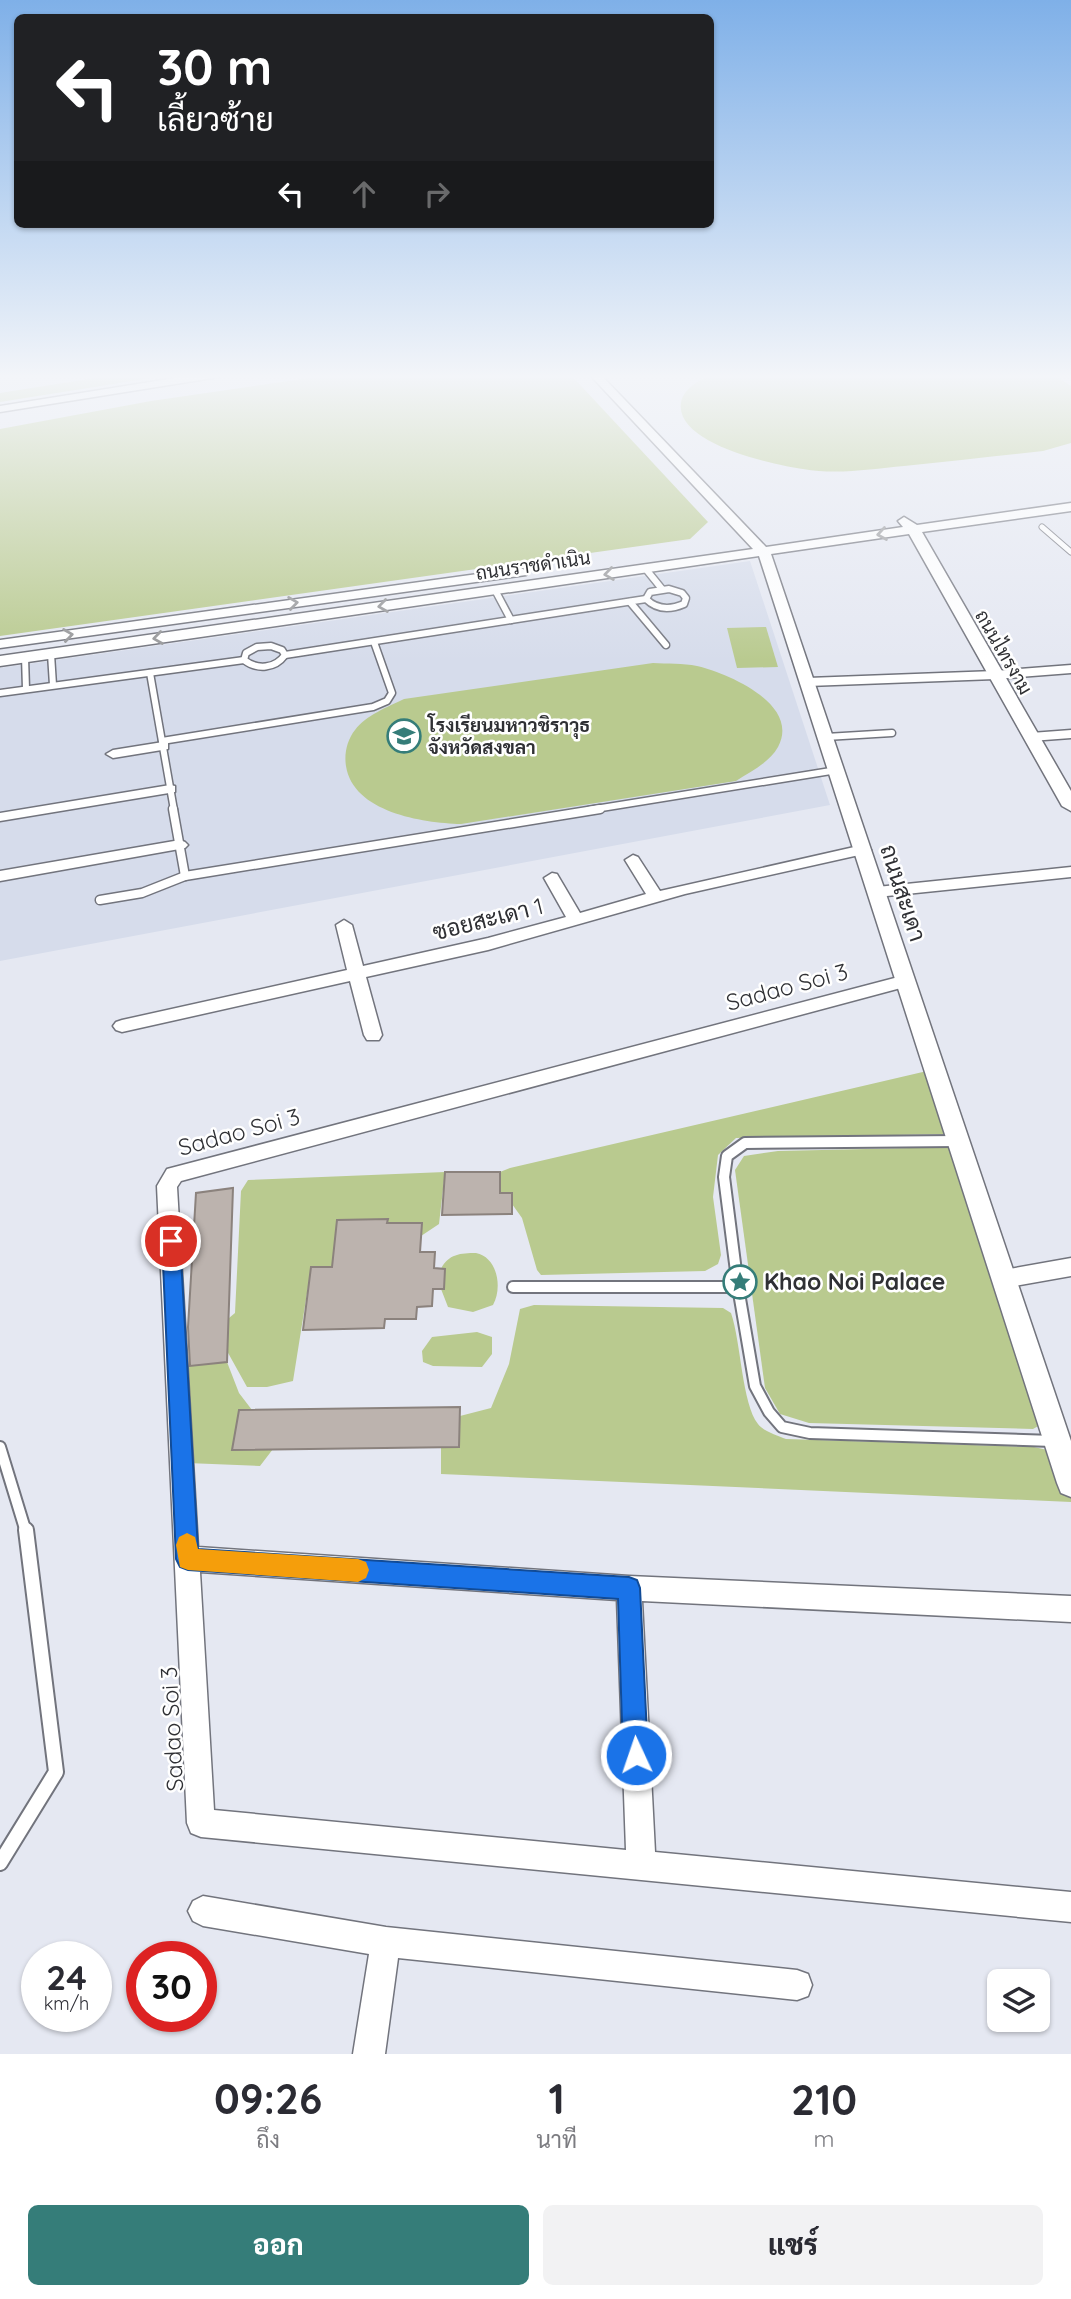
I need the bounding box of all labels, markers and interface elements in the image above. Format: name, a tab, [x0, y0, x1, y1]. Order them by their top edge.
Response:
text: 30 m	[157, 36, 272, 97]
icon: left	[42, 42, 133, 133]
text: เลี้ยวซ้าย	[157, 99, 274, 139]
icon: left	[272, 175, 310, 213]
icon: ahead	[345, 175, 383, 213]
icon: right	[418, 175, 456, 213]
one-way arrow	[876, 526, 888, 541]
street label: ถนนราชดำเนิน	[474, 545, 592, 585]
one-way arrow	[603, 566, 614, 581]
one-way arrow	[287, 596, 299, 611]
one-way arrow	[377, 598, 389, 613]
street label: ถนนไทรงาม	[970, 605, 1038, 699]
one-way arrow	[62, 627, 73, 642]
one-way arrow	[152, 630, 164, 645]
place label: โรงเรียนมหาวชิราวุธ จังหวัดสงขลา	[427, 713, 590, 759]
school or university icon: โรงเรียนมหาวชิราวุธ จังหวัดสงขลา	[385, 717, 423, 755]
street label: ถนนสะเดา	[874, 841, 933, 945]
street label: ซอยสะเดา 1	[429, 891, 546, 946]
street label: Sadao Soi 3	[723, 956, 851, 1017]
street label: Sadao Soi 3	[175, 1101, 303, 1162]
pin	[141, 1211, 201, 1271]
icon: arrive	[152, 1222, 190, 1260]
place icon: Khao Noi Palace	[721, 1263, 759, 1301]
place label: Khao Noi Palace	[764, 1267, 945, 1296]
street label: Sadao Soi 3	[154, 1666, 189, 1792]
position arrow	[599, 1718, 673, 1792]
speed limit sign: 30	[126, 1941, 217, 2032]
text: 24	[46, 1955, 87, 1999]
map controls	[987, 1969, 1050, 2032]
button: layers	[987, 1969, 1050, 2032]
text: km/h	[44, 1992, 89, 2015]
text: 09:26	[214, 2072, 322, 2125]
text: 1	[548, 2072, 565, 2125]
text: 210	[791, 2073, 857, 2126]
text: m	[814, 2124, 835, 2153]
text: ถึง	[256, 2125, 280, 2154]
text: นาที	[536, 2125, 577, 2154]
button: ออก	[28, 2205, 529, 2285]
button: แชร์	[543, 2205, 1043, 2285]

